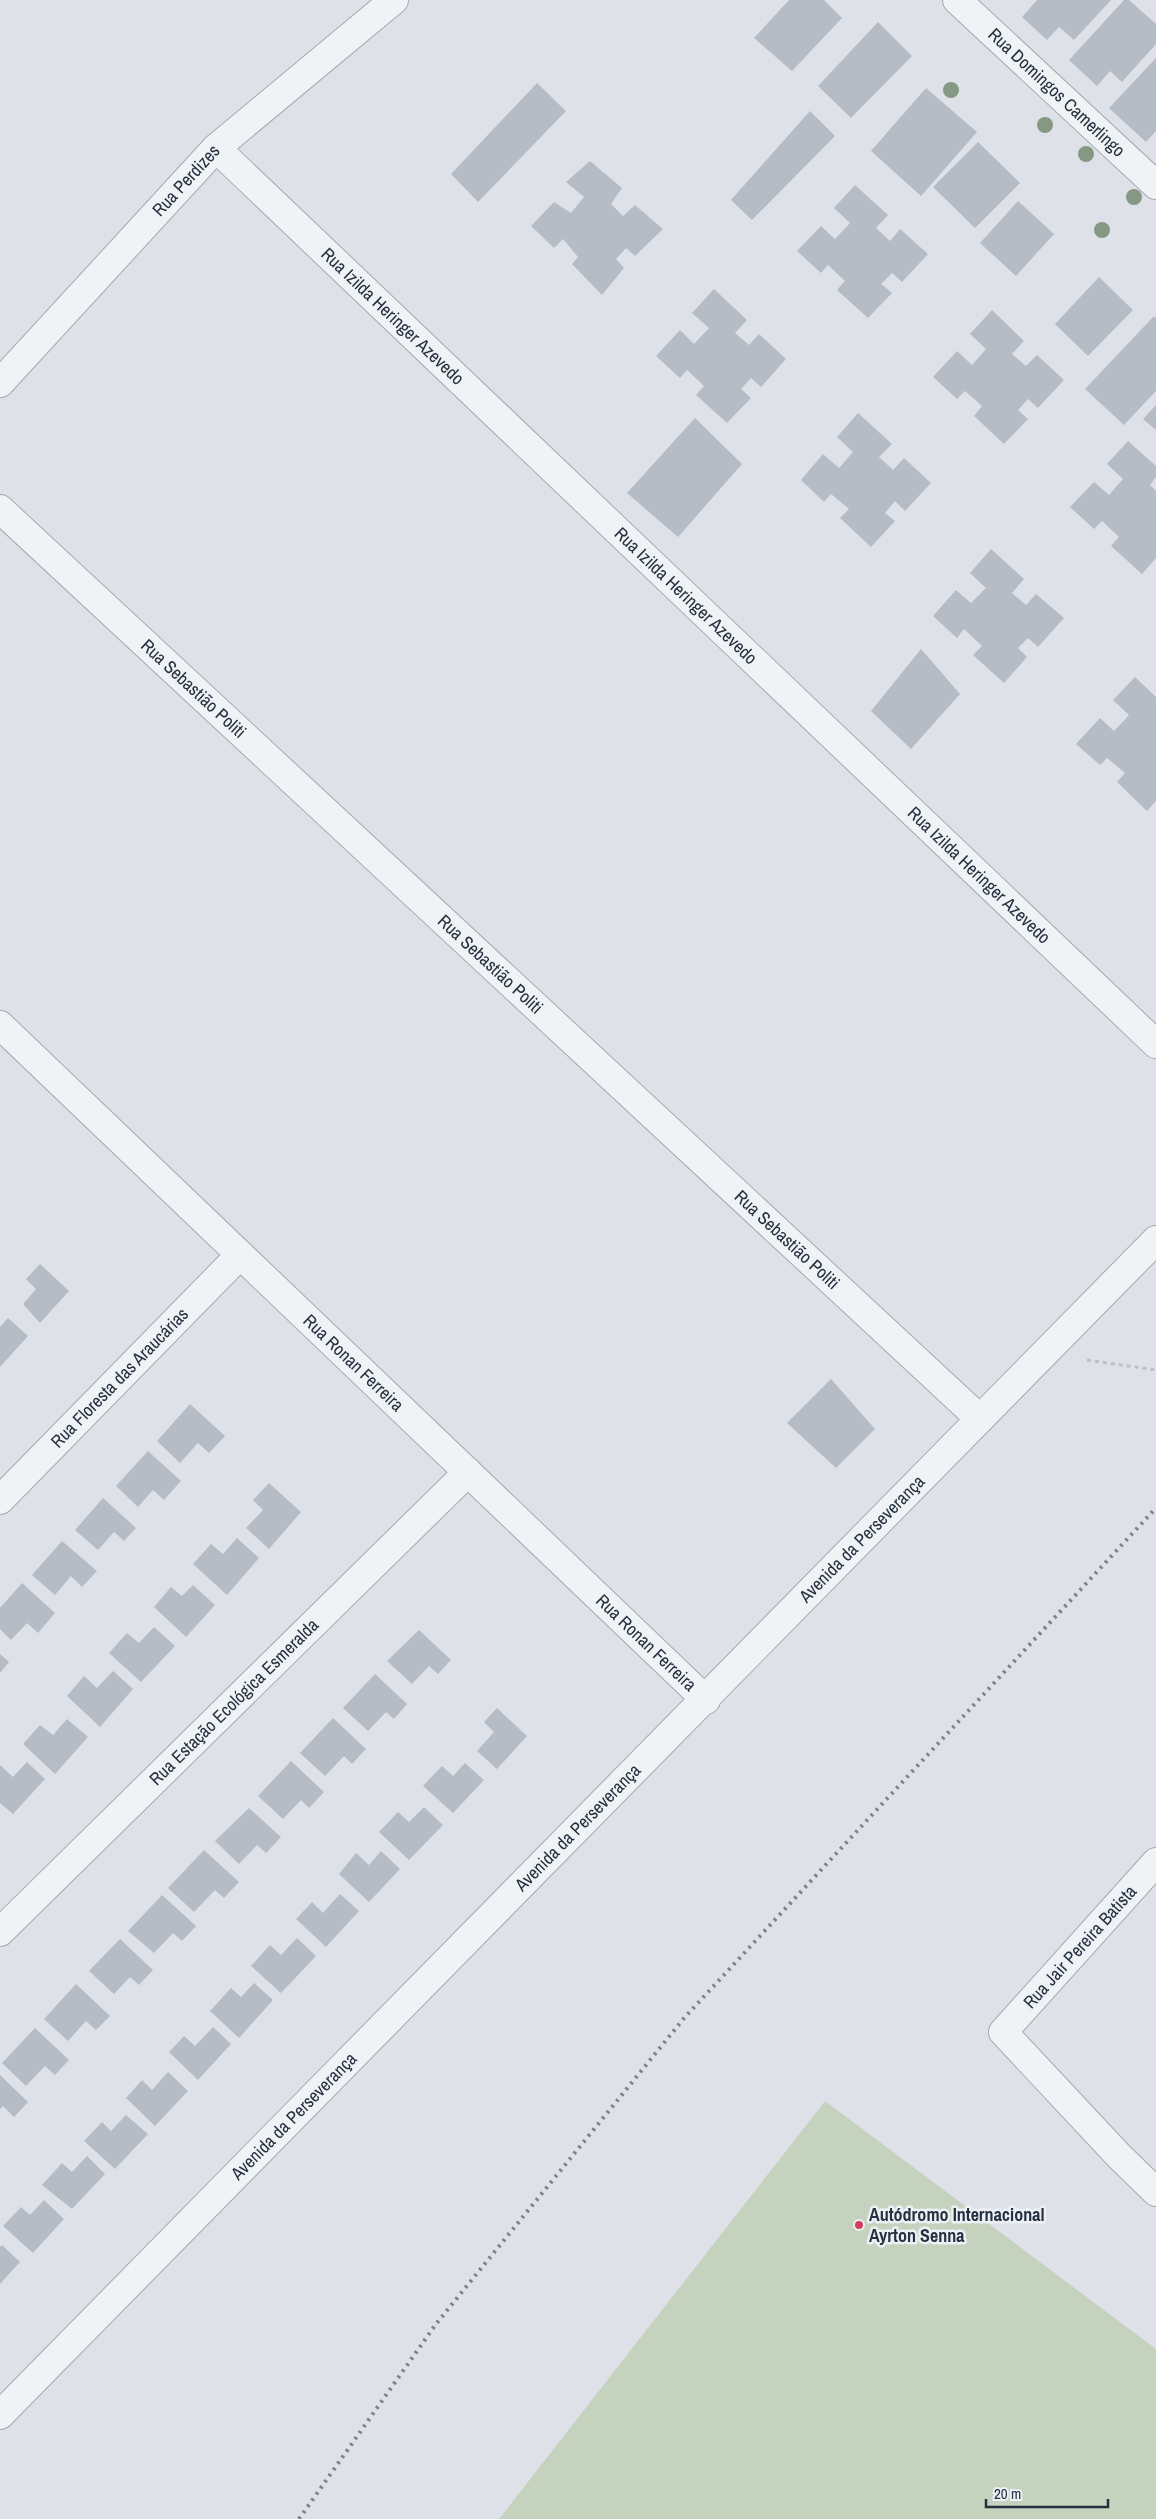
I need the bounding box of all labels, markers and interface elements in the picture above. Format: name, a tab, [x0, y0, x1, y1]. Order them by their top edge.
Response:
street label: Rua Domingos Camerlingo	[983, 22, 1131, 162]
street label: Rua Perdizes	[146, 139, 225, 222]
street label: Rua Izilda Heringer Azevedo	[316, 242, 470, 390]
street label: Rua Izilda Heringer Azevedo	[609, 521, 763, 670]
street label: Rua Sebastião Politi	[136, 633, 252, 744]
street label: Rua Izilda Heringer Azevedo	[902, 801, 1056, 949]
street label: Rua Sebastião Politi	[432, 909, 549, 1019]
street label: Rua Sebastião Politi	[729, 1184, 846, 1295]
street label: Rua Floresta das Araucárias	[45, 1302, 194, 1453]
street label: Rua Ronan Ferreira	[298, 1308, 410, 1417]
street label: Avenida da Perseverança	[792, 1469, 930, 1609]
street label: Rua Ronan Ferreira	[591, 1588, 702, 1697]
street label: Rua Estação Ecológica Esmeralda	[143, 1613, 324, 1791]
street label: Avenida da Perseverança	[508, 1758, 646, 1897]
street label: Rua Jair Pereira Batista	[1017, 1879, 1142, 2014]
street label: Avenida da Perseverança	[224, 2047, 362, 2186]
place label: Autódromo Internacional Ayrton Senna	[869, 2202, 1045, 2248]
marker: Autódromo Internacional Ayrton Senna	[853, 2219, 865, 2231]
scale bar	[986, 2476, 1108, 2508]
text: 20 m	[994, 2483, 1021, 2504]

